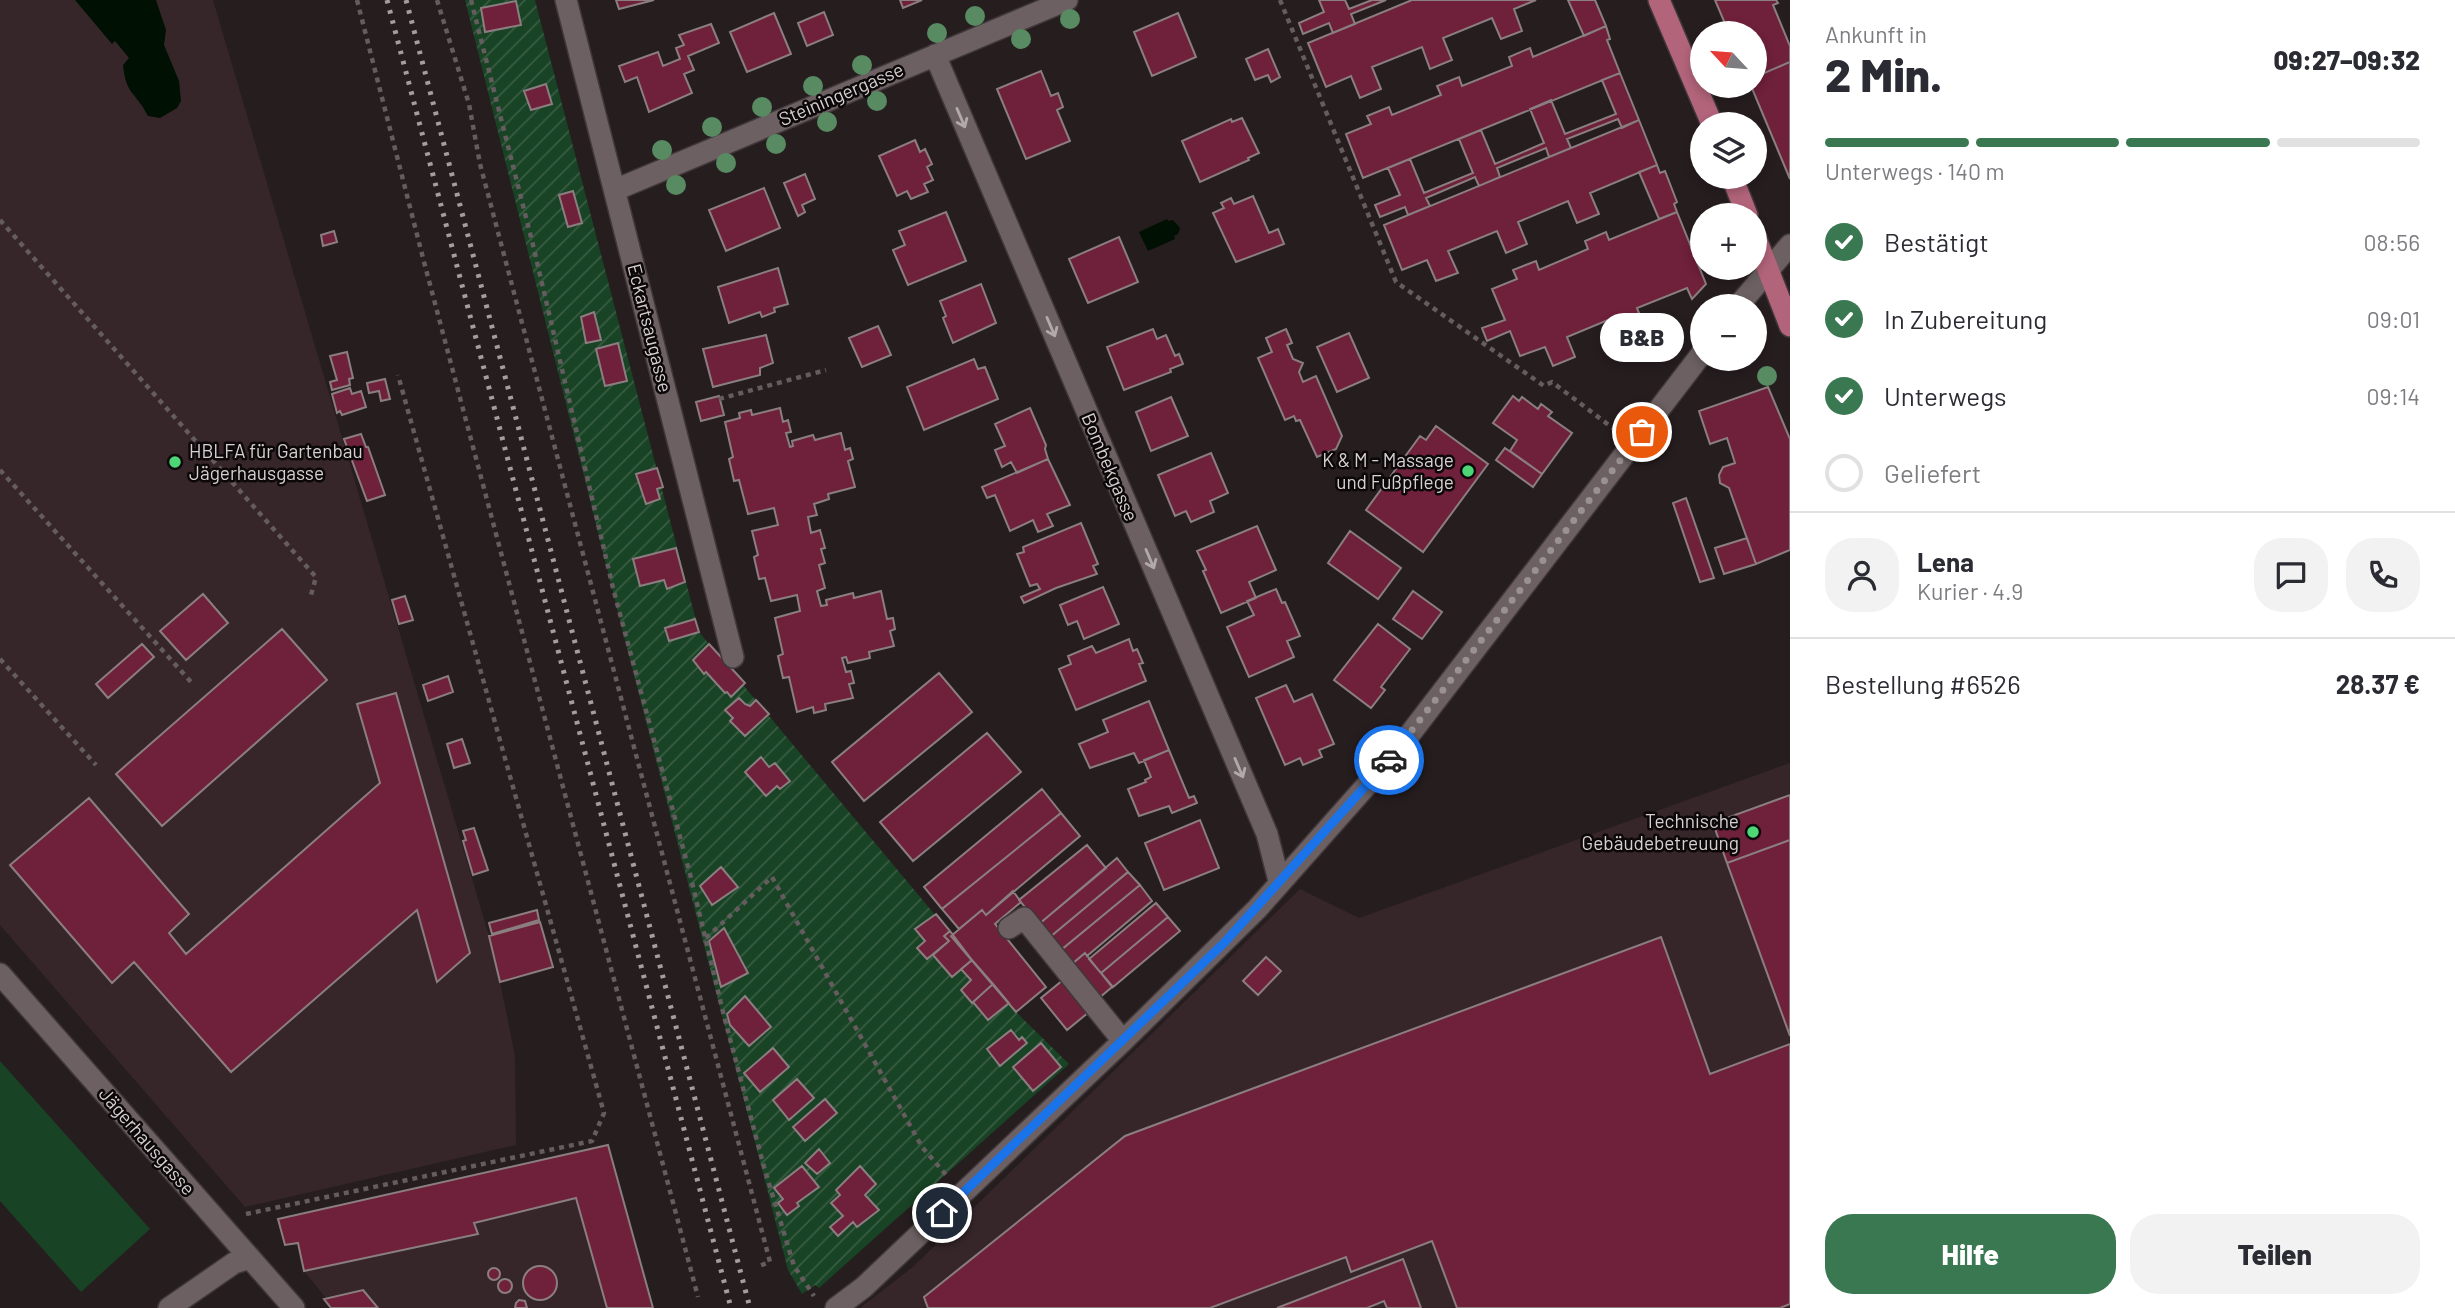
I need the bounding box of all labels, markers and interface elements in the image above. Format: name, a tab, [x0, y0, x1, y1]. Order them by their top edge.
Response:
text: Ankunft in	[1825, 20, 1927, 48]
north arrow	[1690, 21, 1768, 98]
map controls	[1690, 21, 1767, 371]
text: 09:27–09:32	[2274, 44, 2420, 75]
text: 2 Min.	[1825, 46, 1942, 101]
street label: Steiningergasse	[775, 57, 907, 130]
one-way arrow	[956, 107, 969, 128]
button: layers	[1690, 112, 1767, 189]
text: Unterwegs · 140 m	[1825, 157, 2005, 185]
button: +	[1690, 203, 1767, 280]
icon: check	[1825, 223, 1863, 261]
text: Bestätigt	[1884, 226, 1989, 257]
text: 08:56	[2364, 228, 2420, 256]
street label: Eckartsaugasse	[623, 261, 678, 394]
button: −	[1690, 294, 1767, 371]
icon: check	[1825, 300, 1863, 338]
text: In Zubereitung	[1884, 303, 2047, 334]
text: 09:01	[2367, 305, 2420, 333]
callout: B&B	[1600, 313, 1684, 362]
one-way arrow	[1045, 316, 1058, 337]
text: B&B	[1620, 323, 1664, 351]
icon: check	[1825, 377, 1863, 415]
text: Unterwegs	[1884, 380, 2006, 411]
text: 09:14	[2367, 382, 2420, 410]
pin	[1612, 402, 1672, 462]
street label: Bombekgasse	[1077, 409, 1144, 524]
icon: bag	[1623, 413, 1661, 451]
place label: HBLFA für Gartenbau Jägerhausgasse	[189, 439, 363, 484]
place label: K & M - Massage und Fußpflege	[1322, 448, 1454, 493]
marker: HBLFA für Gartenbau Jägerhausgasse	[167, 454, 183, 470]
text: Geliefert	[1884, 457, 1981, 488]
marker: K & M - Massage und Fußpflege	[1460, 463, 1476, 479]
button: person	[1825, 538, 1899, 612]
button: chat	[2254, 538, 2328, 612]
button: phone	[2346, 538, 2420, 612]
text: Lena	[1917, 546, 1974, 577]
one-way arrow	[1144, 548, 1157, 569]
text: Kurier · 4.9	[1917, 577, 2023, 605]
text: Bestellung #6526	[1825, 668, 2021, 699]
text: 28.37 €	[2336, 668, 2420, 699]
courier	[1354, 725, 1424, 795]
icon: car	[1370, 741, 1408, 779]
one-way arrow	[1233, 757, 1246, 778]
place label: Technische Gebäudebetreuung	[1582, 809, 1739, 854]
marker: Technische Gebäudebetreuung	[1745, 824, 1761, 840]
street label: Jägerhausgasse	[94, 1082, 200, 1199]
pin	[912, 1183, 972, 1243]
icon: home	[923, 1194, 961, 1232]
button: Hilfe	[1825, 1214, 2116, 1294]
button: Teilen	[2130, 1214, 2420, 1294]

